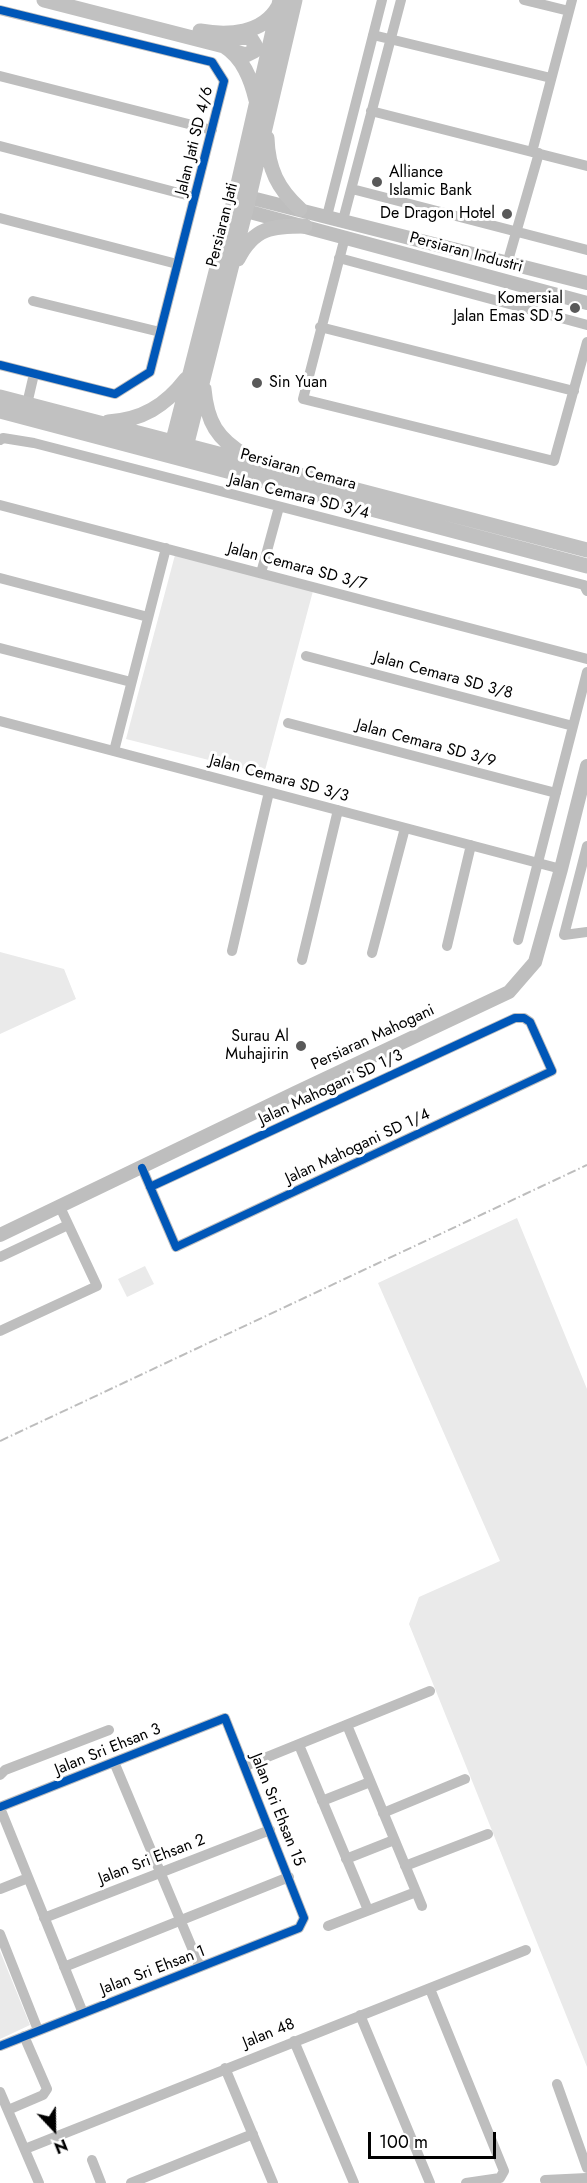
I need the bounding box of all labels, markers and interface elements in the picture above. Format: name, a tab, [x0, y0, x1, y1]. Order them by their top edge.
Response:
street label: Jalan Jati SD 4/6	[172, 84, 218, 198]
place label: Alliance Islamic Bank	[389, 163, 472, 201]
marker: Alliance Islamic Bank	[370, 175, 384, 189]
street label: Persiaran Jati	[203, 181, 243, 269]
place label: De Dragon Hotel	[380, 204, 495, 224]
marker: De Dragon Hotel	[500, 207, 514, 221]
street label: Persiaran Industri	[407, 229, 525, 277]
place label: Komersial Jalan Emas SD 5	[453, 289, 563, 327]
marker: Komersial Jalan Emas SD 5	[568, 301, 582, 315]
place label: Sin Yuan	[269, 373, 327, 393]
marker: Sin Yuan	[250, 376, 264, 390]
street label: Persiaran Cemara	[238, 445, 358, 495]
street label: Jalan Cemara SD 3/4	[227, 470, 371, 524]
street label: Jalan Cemara SD 3/7	[225, 539, 369, 595]
street label: Jalan Cemara SD 3/8	[371, 648, 515, 704]
street label: Jalan Cemara SD 3/9	[354, 716, 498, 772]
street label: Jalan Cemara SD 3/3	[207, 751, 351, 807]
street label: Persiaran Mahogani	[308, 1001, 438, 1075]
place label: Surau Al Muhajirin	[225, 1027, 289, 1065]
marker: Surau Al Muhajirin	[294, 1039, 308, 1053]
street label: Jalan Mahogani SD 1/3	[256, 1046, 406, 1130]
street label: Jalan Mahogani SD 1/4	[283, 1105, 433, 1189]
street label: Jalan Sri Ehsan 3	[52, 1720, 164, 1780]
street label: Jalan Sri Ehsan 15	[246, 1751, 308, 1869]
street label: Jalan Sri Ehsan 2	[96, 1831, 208, 1889]
street label: Jalan Sri Ehsan 1	[98, 1942, 208, 2000]
street label: Jalan 48	[240, 2015, 298, 2053]
north arrow	[24, 2099, 84, 2159]
scale bar	[371, 2120, 498, 2158]
text: 100 m	[379, 2129, 428, 2155]
text: N	[51, 2133, 71, 2159]

